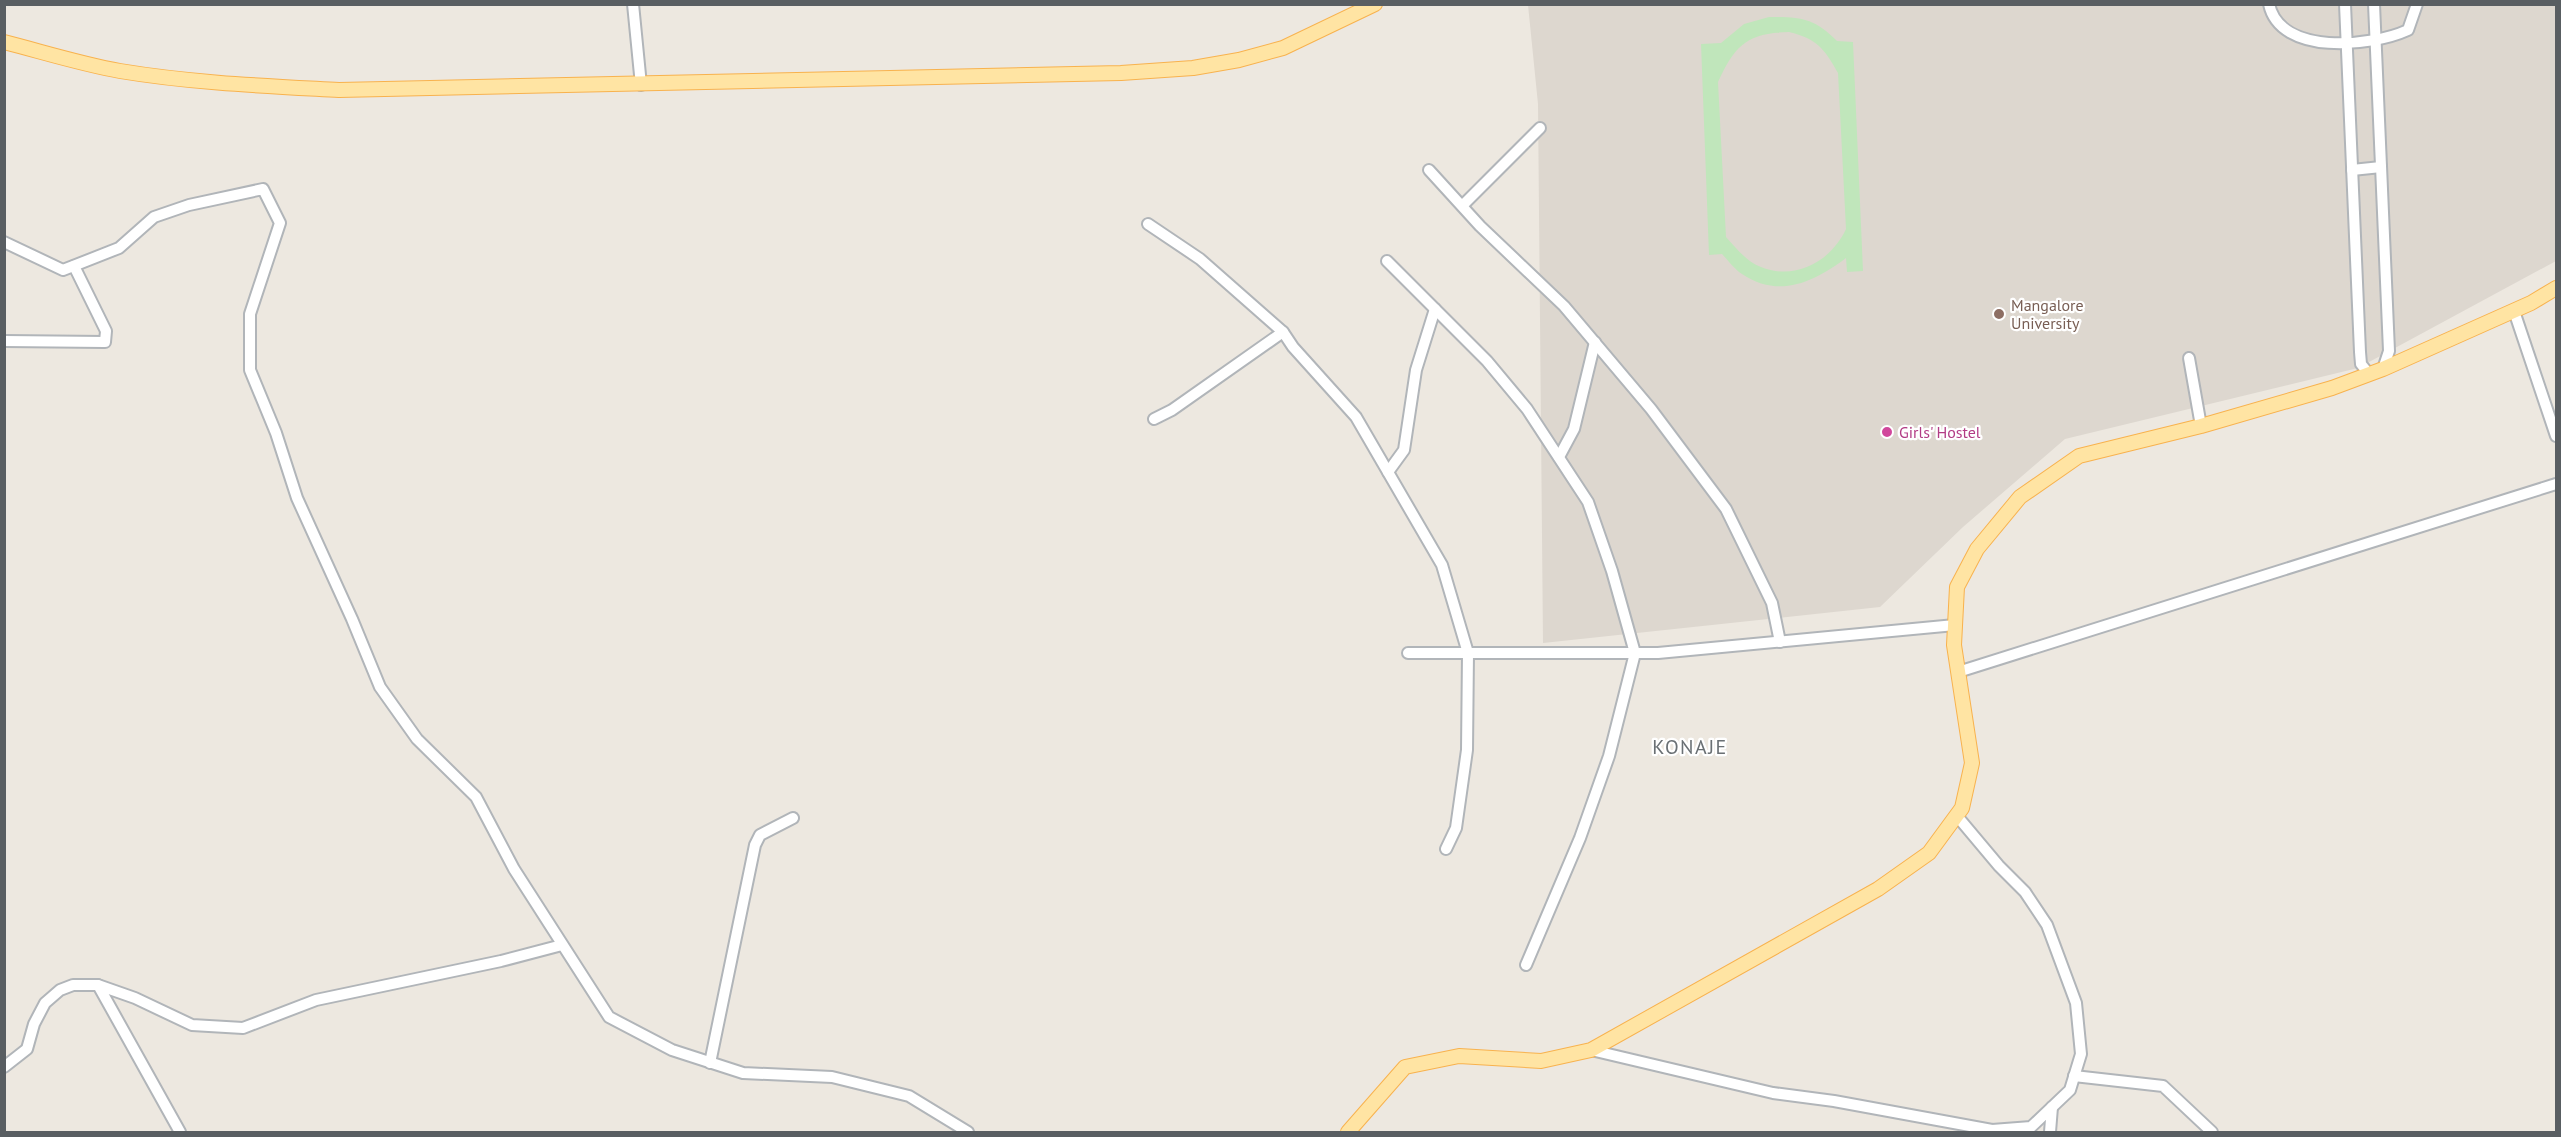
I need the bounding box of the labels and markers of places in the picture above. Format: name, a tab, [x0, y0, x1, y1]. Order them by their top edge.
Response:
place label: Mangalore University	[2011, 295, 2084, 333]
marker: Mangalore University	[1992, 307, 2006, 321]
place label: Girls' Hostel	[1899, 422, 1981, 442]
marker: Girls' Hostel	[1880, 425, 1894, 439]

